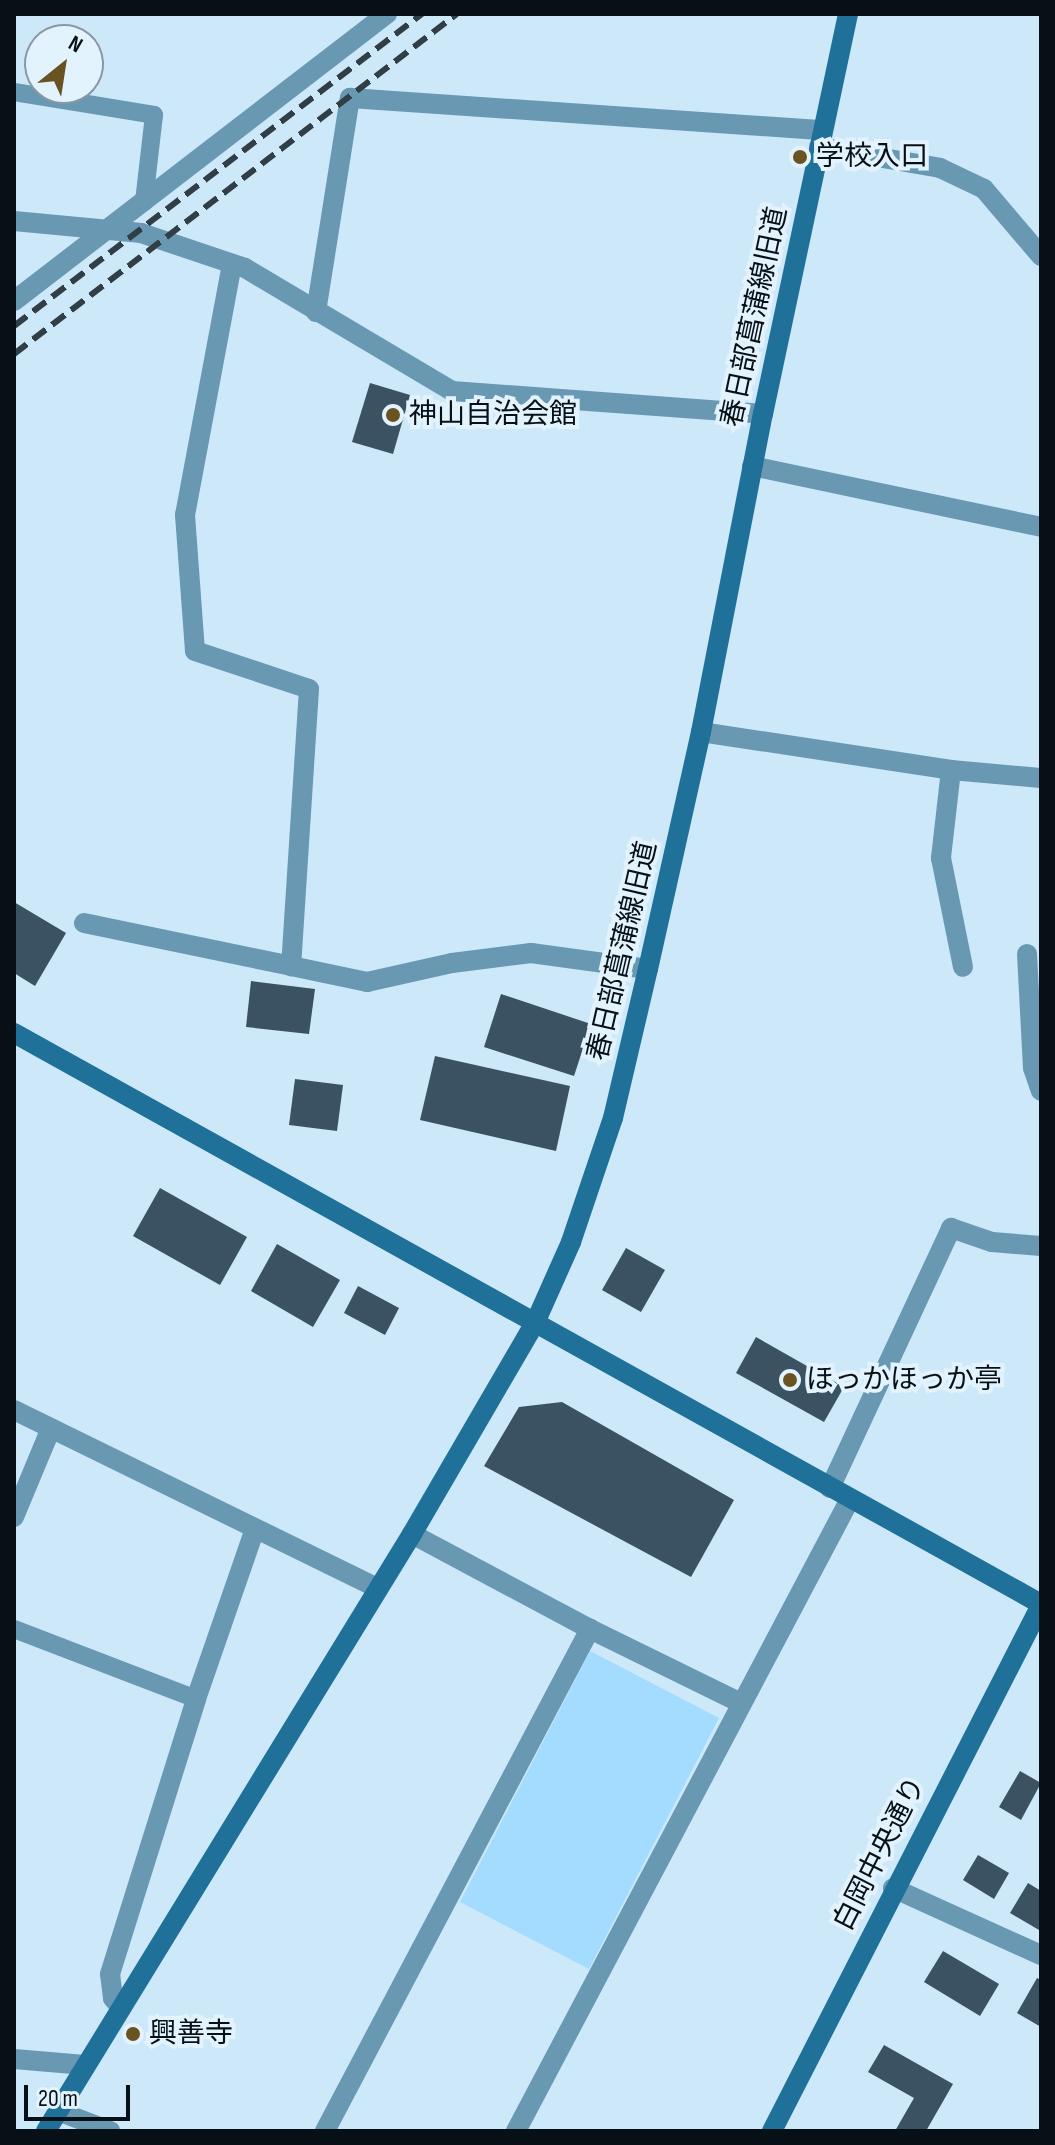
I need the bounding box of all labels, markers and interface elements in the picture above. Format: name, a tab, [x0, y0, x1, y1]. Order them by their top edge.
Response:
north arrow	[24, 24, 104, 104]
text: N	[63, 30, 87, 59]
place label: 学校入口	[816, 140, 928, 174]
marker: 学校入口	[791, 148, 809, 166]
street label: 春日部菖蒲線旧道	[715, 204, 795, 430]
place label: 神山自治会館	[409, 398, 577, 432]
marker: 神山自治会館	[384, 406, 402, 424]
street label: 春日部菖蒲線旧道	[581, 838, 665, 1064]
place label: ほっかほっか亭	[806, 1363, 1002, 1397]
marker: ほっかほっか亭	[781, 1371, 799, 1389]
street label: 白岡中央通り	[827, 1772, 933, 1936]
place label: 興善寺	[149, 2017, 233, 2051]
marker: 興善寺	[124, 2025, 142, 2043]
scale bar	[28, 2069, 134, 2119]
text: 20 m	[38, 2084, 78, 2113]

